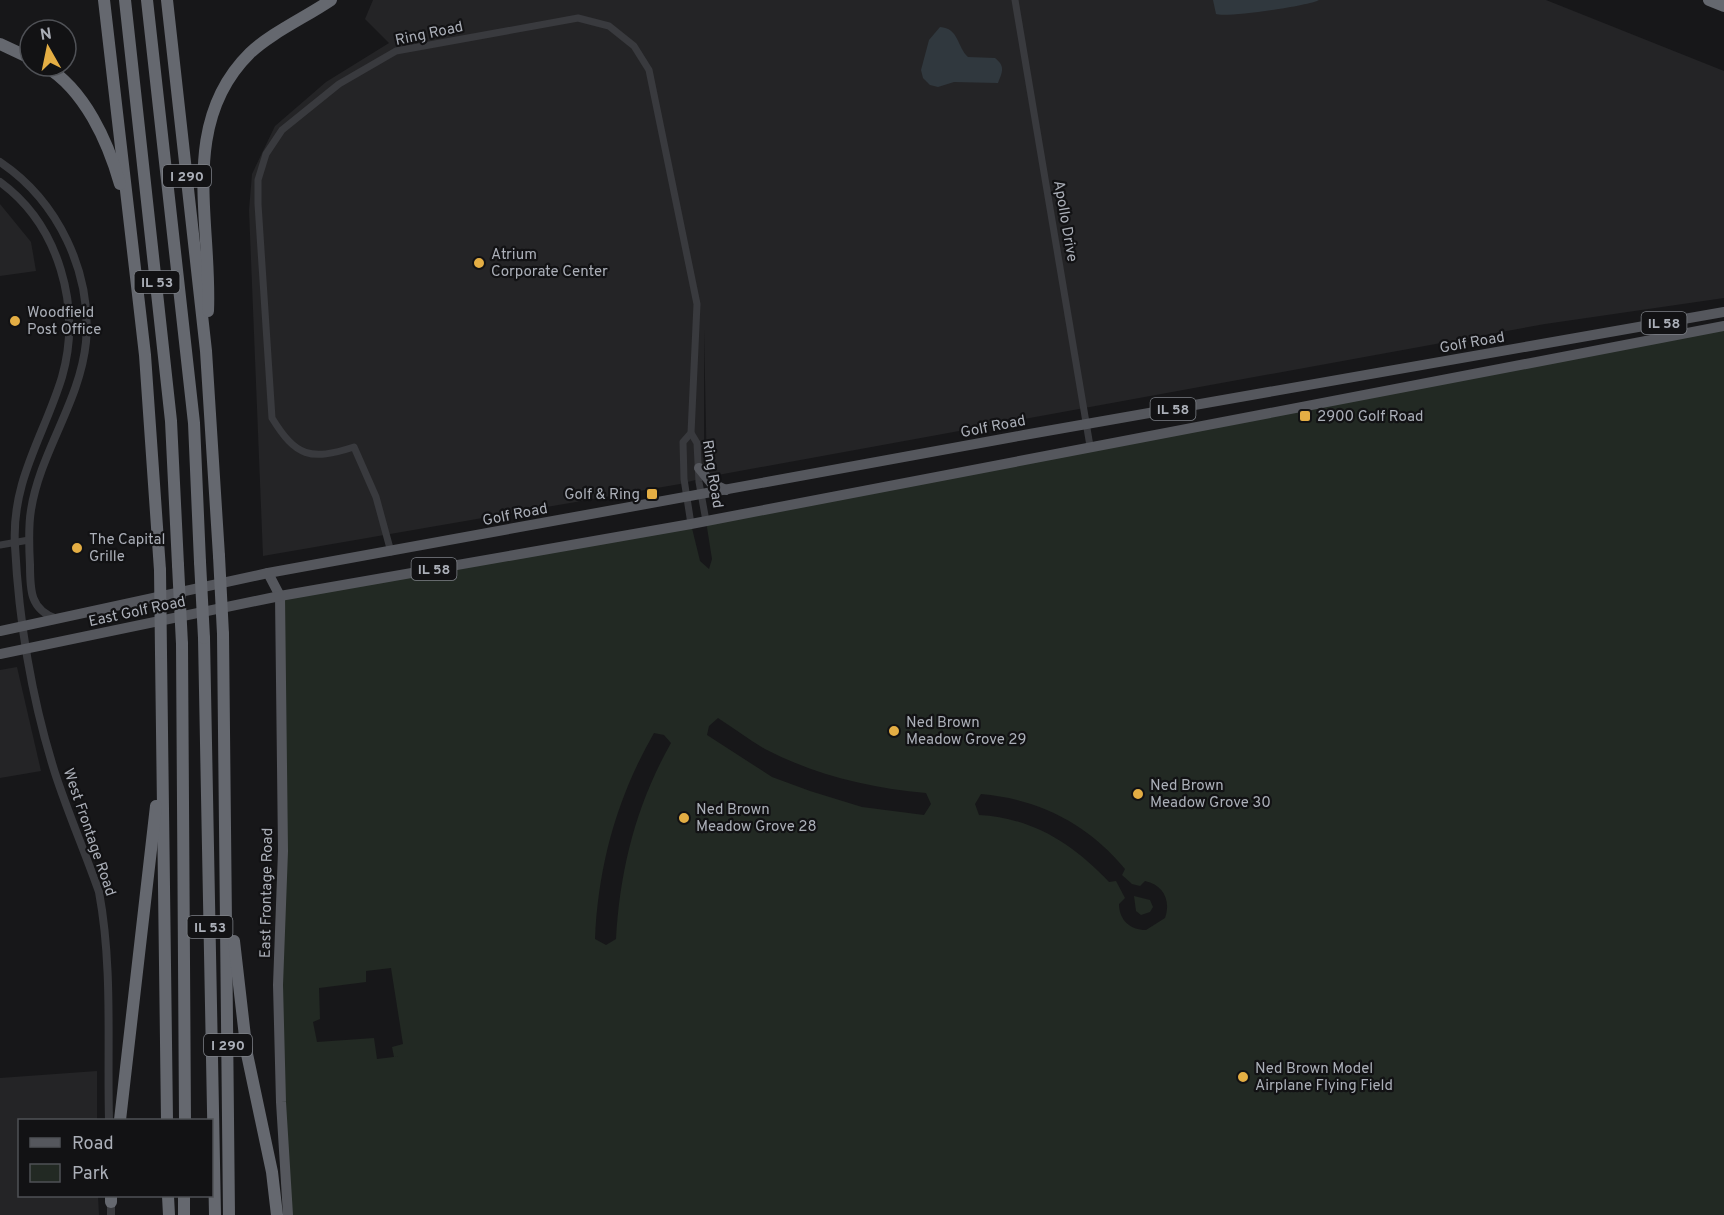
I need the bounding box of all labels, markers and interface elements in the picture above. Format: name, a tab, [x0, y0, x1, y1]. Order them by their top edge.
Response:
north arrow	[18, 18, 78, 78]
street label: Ring Road	[394, 18, 465, 51]
text: N	[39, 24, 53, 46]
road number: I 290	[163, 165, 211, 187]
street label: Apollo Drive	[1048, 179, 1081, 264]
place label: Atrium Corporate Center	[491, 246, 608, 282]
marker: Atrium Corporate Center	[472, 256, 486, 270]
road number: IL 53	[134, 271, 180, 293]
place label: Woodfield Post Office	[27, 304, 101, 340]
road number: IL 58	[1642, 312, 1686, 334]
marker: Woodfield Post Office	[8, 314, 22, 328]
street label: Golf Road	[1438, 328, 1506, 359]
road number: IL 58	[1150, 398, 1196, 420]
place label: 2900 Golf Road	[1317, 408, 1424, 427]
marker: 2900 Golf Road	[1298, 409, 1312, 423]
street label: Golf Road	[959, 412, 1027, 443]
street label: Ring Road	[697, 439, 726, 510]
place label: Golf & Ring	[564, 486, 640, 505]
marker: Golf & Ring	[645, 487, 659, 501]
street label: Golf Road	[481, 500, 549, 531]
place label: The Capital Grille	[89, 531, 165, 567]
marker: The Capital Grille	[70, 541, 84, 555]
road number: IL 58	[412, 558, 456, 580]
street label: East Golf Road	[87, 593, 188, 632]
place label: Ned Brown Meadow Grove 29	[906, 714, 1027, 750]
marker: Ned Brown Meadow Grove 29	[887, 724, 901, 738]
street label: West Frontage Road	[58, 766, 119, 899]
place label: Ned Brown Meadow Grove 30	[1150, 777, 1271, 813]
marker: Ned Brown Meadow Grove 30	[1131, 787, 1145, 801]
place label: Ned Brown Meadow Grove 28	[696, 801, 817, 837]
marker: Ned Brown Meadow Grove 28	[677, 811, 691, 825]
street label: East Frontage Road	[257, 828, 278, 958]
road number: IL 53	[188, 916, 232, 938]
road number: I 290	[204, 1034, 252, 1056]
place label: Ned Brown Model Airplane Flying Field	[1255, 1060, 1393, 1096]
marker: Ned Brown Model Airplane Flying Field	[1236, 1070, 1250, 1084]
legend	[18, 1119, 213, 1197]
text: Road	[72, 1133, 114, 1156]
text: Park	[72, 1163, 109, 1186]

